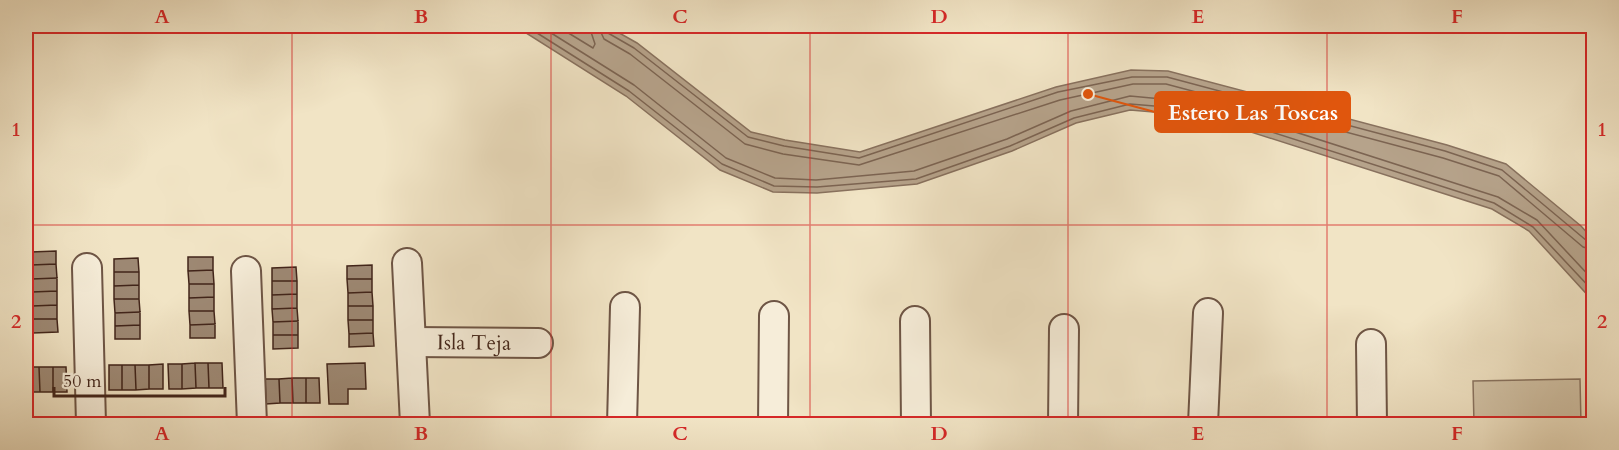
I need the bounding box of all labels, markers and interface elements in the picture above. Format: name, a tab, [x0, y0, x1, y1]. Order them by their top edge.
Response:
text: A	[154, 3, 170, 30]
text: B	[414, 3, 428, 30]
text: C	[672, 3, 688, 30]
text: D	[930, 3, 948, 30]
text: E	[1192, 3, 1204, 30]
text: F	[1451, 3, 1463, 30]
callout: Estero Las Toscas	[1155, 92, 1350, 132]
text: Estero Las Toscas	[1168, 98, 1338, 128]
text: 1	[11, 116, 21, 143]
text: 1	[1597, 116, 1607, 143]
text: 2	[11, 308, 21, 335]
text: 2	[1597, 308, 1607, 335]
street label: Isla Teja	[437, 328, 511, 358]
scale bar	[54, 360, 225, 398]
text: 50 m	[63, 369, 102, 394]
text: A	[154, 420, 170, 447]
text: B	[414, 420, 428, 447]
text: C	[672, 420, 688, 447]
text: D	[930, 420, 948, 447]
text: E	[1192, 420, 1204, 447]
text: F	[1451, 420, 1463, 447]

